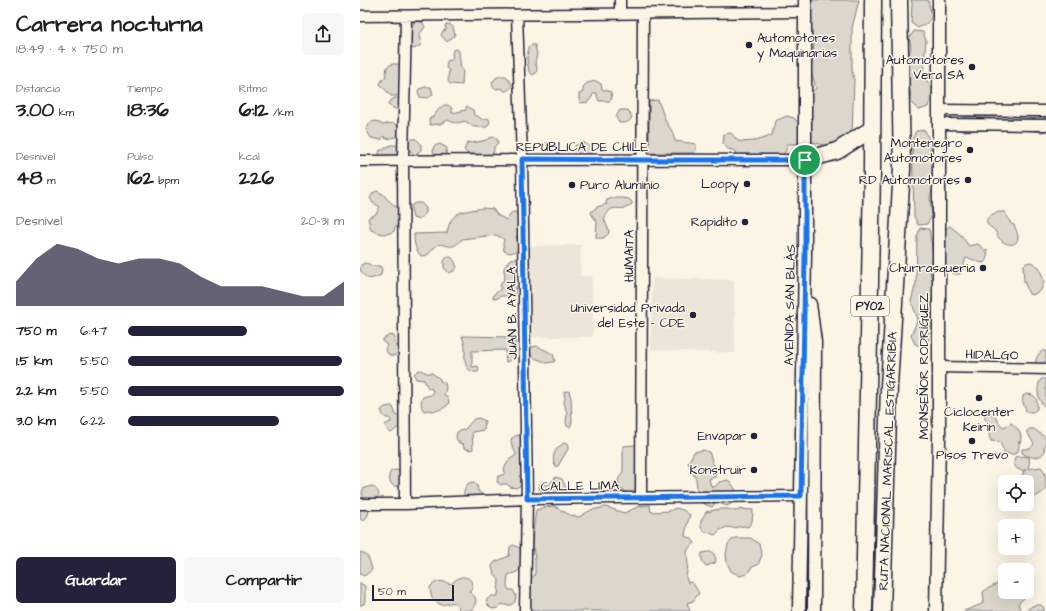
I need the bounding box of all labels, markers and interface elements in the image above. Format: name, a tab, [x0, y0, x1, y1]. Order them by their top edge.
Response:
text: Carrera nocturna	[16, 9, 203, 40]
button: share	[302, 13, 344, 55]
place label: Automotores y Maquinarias	[757, 29, 838, 63]
text: 18:49 · 4 × 750 m	[16, 40, 123, 58]
marker: Automotores y Maquinarias	[744, 40, 754, 50]
place label: Automotores Vera SA	[886, 51, 965, 84]
marker: Automotores Vera SA	[967, 62, 977, 72]
text: Distancia	[16, 81, 60, 96]
text: Tiempo	[127, 81, 163, 96]
text: Ritmo	[239, 81, 267, 96]
text: 3.00	[16, 96, 54, 124]
text: 18:36	[127, 96, 169, 124]
text: 6:12	[239, 96, 269, 124]
text: km	[54, 105, 74, 120]
text: /km	[269, 105, 293, 120]
place label: Montenegro Automotores	[884, 134, 963, 167]
street label: REPÚBLICA DE CHILE	[516, 138, 649, 156]
pin	[788, 143, 822, 177]
marker: Montenegro Automotores	[965, 145, 975, 155]
text: Desnivel	[16, 149, 55, 164]
text: Pulso	[127, 149, 153, 164]
text: kcal	[239, 149, 260, 164]
icon: arrive	[794, 149, 816, 171]
text: 48	[16, 164, 43, 192]
text: 162	[127, 164, 154, 192]
text: 226	[239, 164, 274, 192]
place label: RD Automotores	[859, 171, 960, 189]
text: m	[43, 173, 56, 188]
text: bpm	[154, 173, 179, 188]
place label: Loopy	[701, 175, 739, 194]
marker: RD Automotores	[963, 175, 973, 185]
place label: Puro Aluminio	[580, 176, 660, 194]
marker: Loopy	[742, 179, 752, 189]
marker: Puro Aluminio	[567, 180, 577, 190]
text: Desnivel	[16, 212, 62, 230]
text: 20–31 m	[301, 212, 344, 230]
place label: Rapidito	[691, 213, 738, 231]
marker: Rapidito	[740, 217, 750, 227]
street label: HUMAITA	[620, 229, 638, 282]
street label: AVENIDA SAN BLÁS	[780, 244, 800, 366]
place label: Churrasqueria	[889, 259, 975, 277]
marker: Churrasqueria	[978, 263, 988, 273]
street label: JUAN B. AYALA	[502, 266, 522, 360]
street label: MONSEÑOR RODRÍGUEZ	[915, 293, 933, 439]
road number: PY02	[851, 296, 889, 316]
place label: Universidad Privada del Este - CDE	[571, 299, 685, 332]
marker: Universidad Privada del Este - CDE	[688, 310, 698, 320]
text: 750 m	[16, 322, 57, 340]
text: 6:47	[80, 322, 107, 340]
street label: RUTA NACIONAL MARISCAL ESTIGARRIBIA	[874, 331, 902, 591]
street label: HIDALGO	[965, 346, 1019, 364]
text: 1.5 km	[16, 352, 52, 370]
text: 5:50	[80, 352, 109, 370]
text: 2.2 km	[16, 382, 56, 400]
text: 5:50	[80, 382, 109, 400]
marker: Ciclocenter Keirin	[974, 393, 984, 403]
place label: Ciclocenter Keirin	[944, 403, 1014, 436]
text: 3.0 km	[16, 412, 56, 430]
text: 6:22	[80, 412, 105, 430]
place label: Envapar	[697, 427, 746, 445]
marker: Envapar	[749, 431, 759, 441]
marker: Pisos Trevo	[967, 436, 977, 446]
place label: Pisos Trevo	[936, 446, 1009, 464]
place label: Konstruir	[690, 461, 746, 479]
marker: Konstruir	[749, 465, 759, 475]
map controls	[998, 475, 1034, 599]
button: locate	[998, 475, 1034, 511]
street label: CALLE LIMA	[541, 476, 620, 496]
button: +	[998, 519, 1034, 555]
button: Guardar	[16, 557, 176, 603]
button: Compartir	[184, 557, 344, 603]
button: −	[998, 563, 1034, 599]
scale bar	[372, 583, 454, 602]
text: 50 m	[378, 584, 406, 599]

